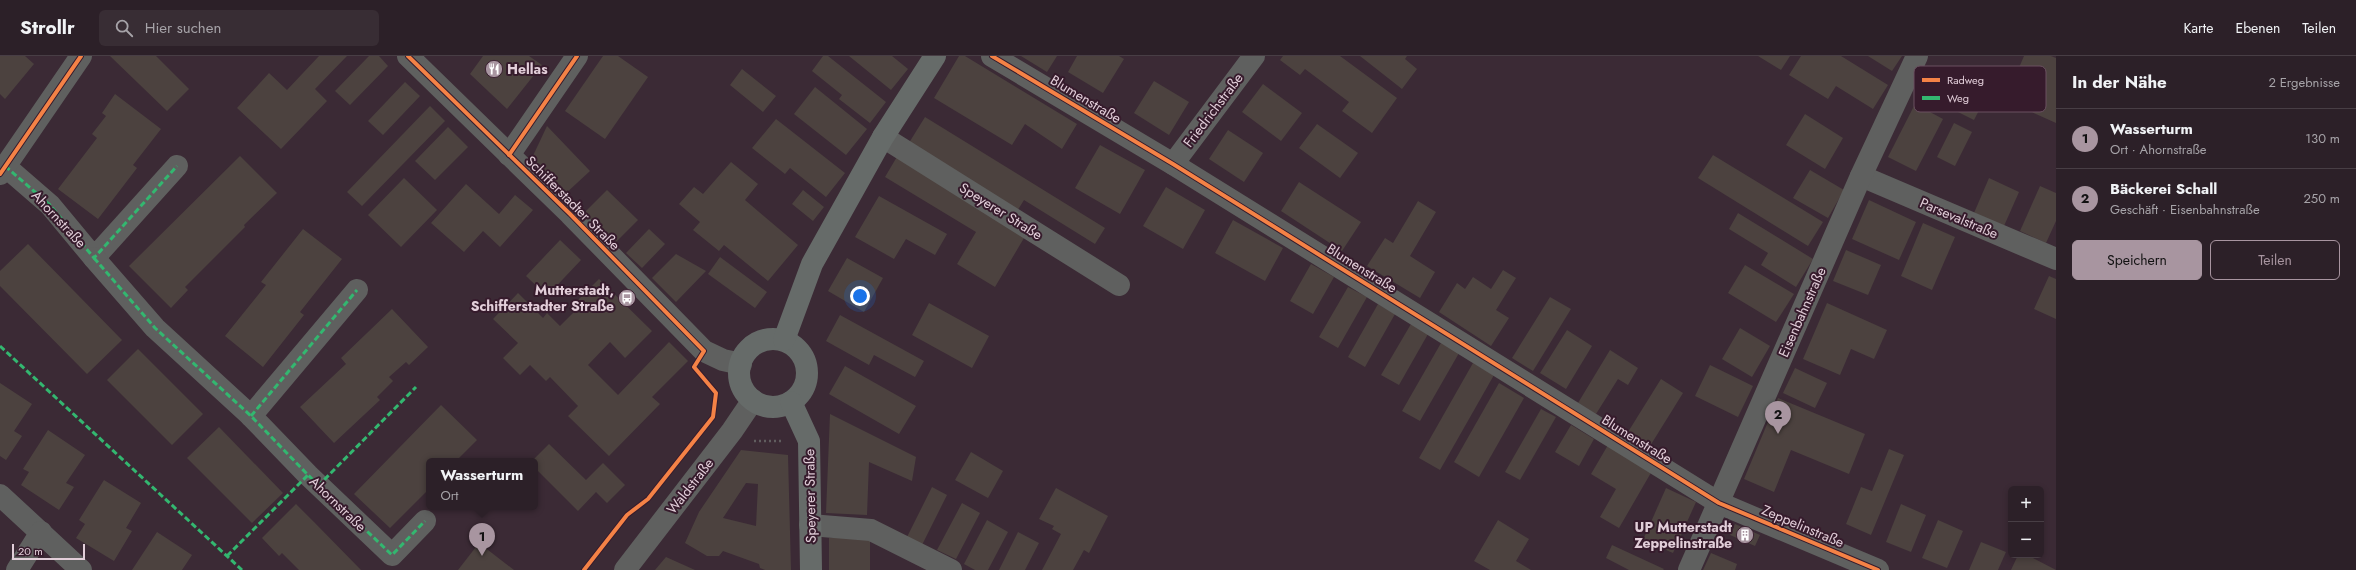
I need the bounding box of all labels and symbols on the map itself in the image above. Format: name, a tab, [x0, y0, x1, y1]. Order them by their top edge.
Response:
restaurant icon: Hellas	[484, 59, 504, 79]
place label: Hellas	[507, 59, 548, 79]
legend	[1914, 66, 2046, 112]
street label: Friedrichstraße	[1178, 69, 1248, 151]
street label: Blumenstraße	[1047, 70, 1125, 128]
text: Radweg	[1947, 72, 1984, 88]
text: Weg	[1947, 90, 1969, 106]
street label: Schifferstadter Straße	[521, 151, 625, 255]
street label: Speyerer Straße	[956, 178, 1046, 244]
street label: Ahornstraße	[27, 186, 91, 252]
street label: Parsevalstraße	[1917, 193, 2001, 243]
street label: Blumenstraße	[1323, 238, 1401, 298]
street label: Eisenbahnstraße	[1773, 264, 1831, 360]
place label: Mutterstadt, Schifferstadter Straße	[471, 280, 614, 316]
your location	[850, 286, 870, 306]
bus stop icon: Mutterstadt, Schifferstadter Straße	[617, 288, 637, 308]
pin: 2	[1765, 401, 1791, 434]
street label: Blumenstraße	[1598, 409, 1676, 469]
street label: Speyerer Straße	[799, 449, 821, 543]
street label: Waldstraße	[662, 454, 718, 518]
street label: Ahornstraße	[305, 472, 371, 536]
street label: Zeppelinstraße	[1759, 500, 1847, 552]
place label: UP Mutterstadt Zeppelinstraße	[1634, 517, 1733, 553]
pin: 1	[469, 523, 495, 556]
building icon: UP Mutterstadt Zeppelinstraße	[1735, 525, 1755, 545]
scale bar	[12, 542, 85, 561]

